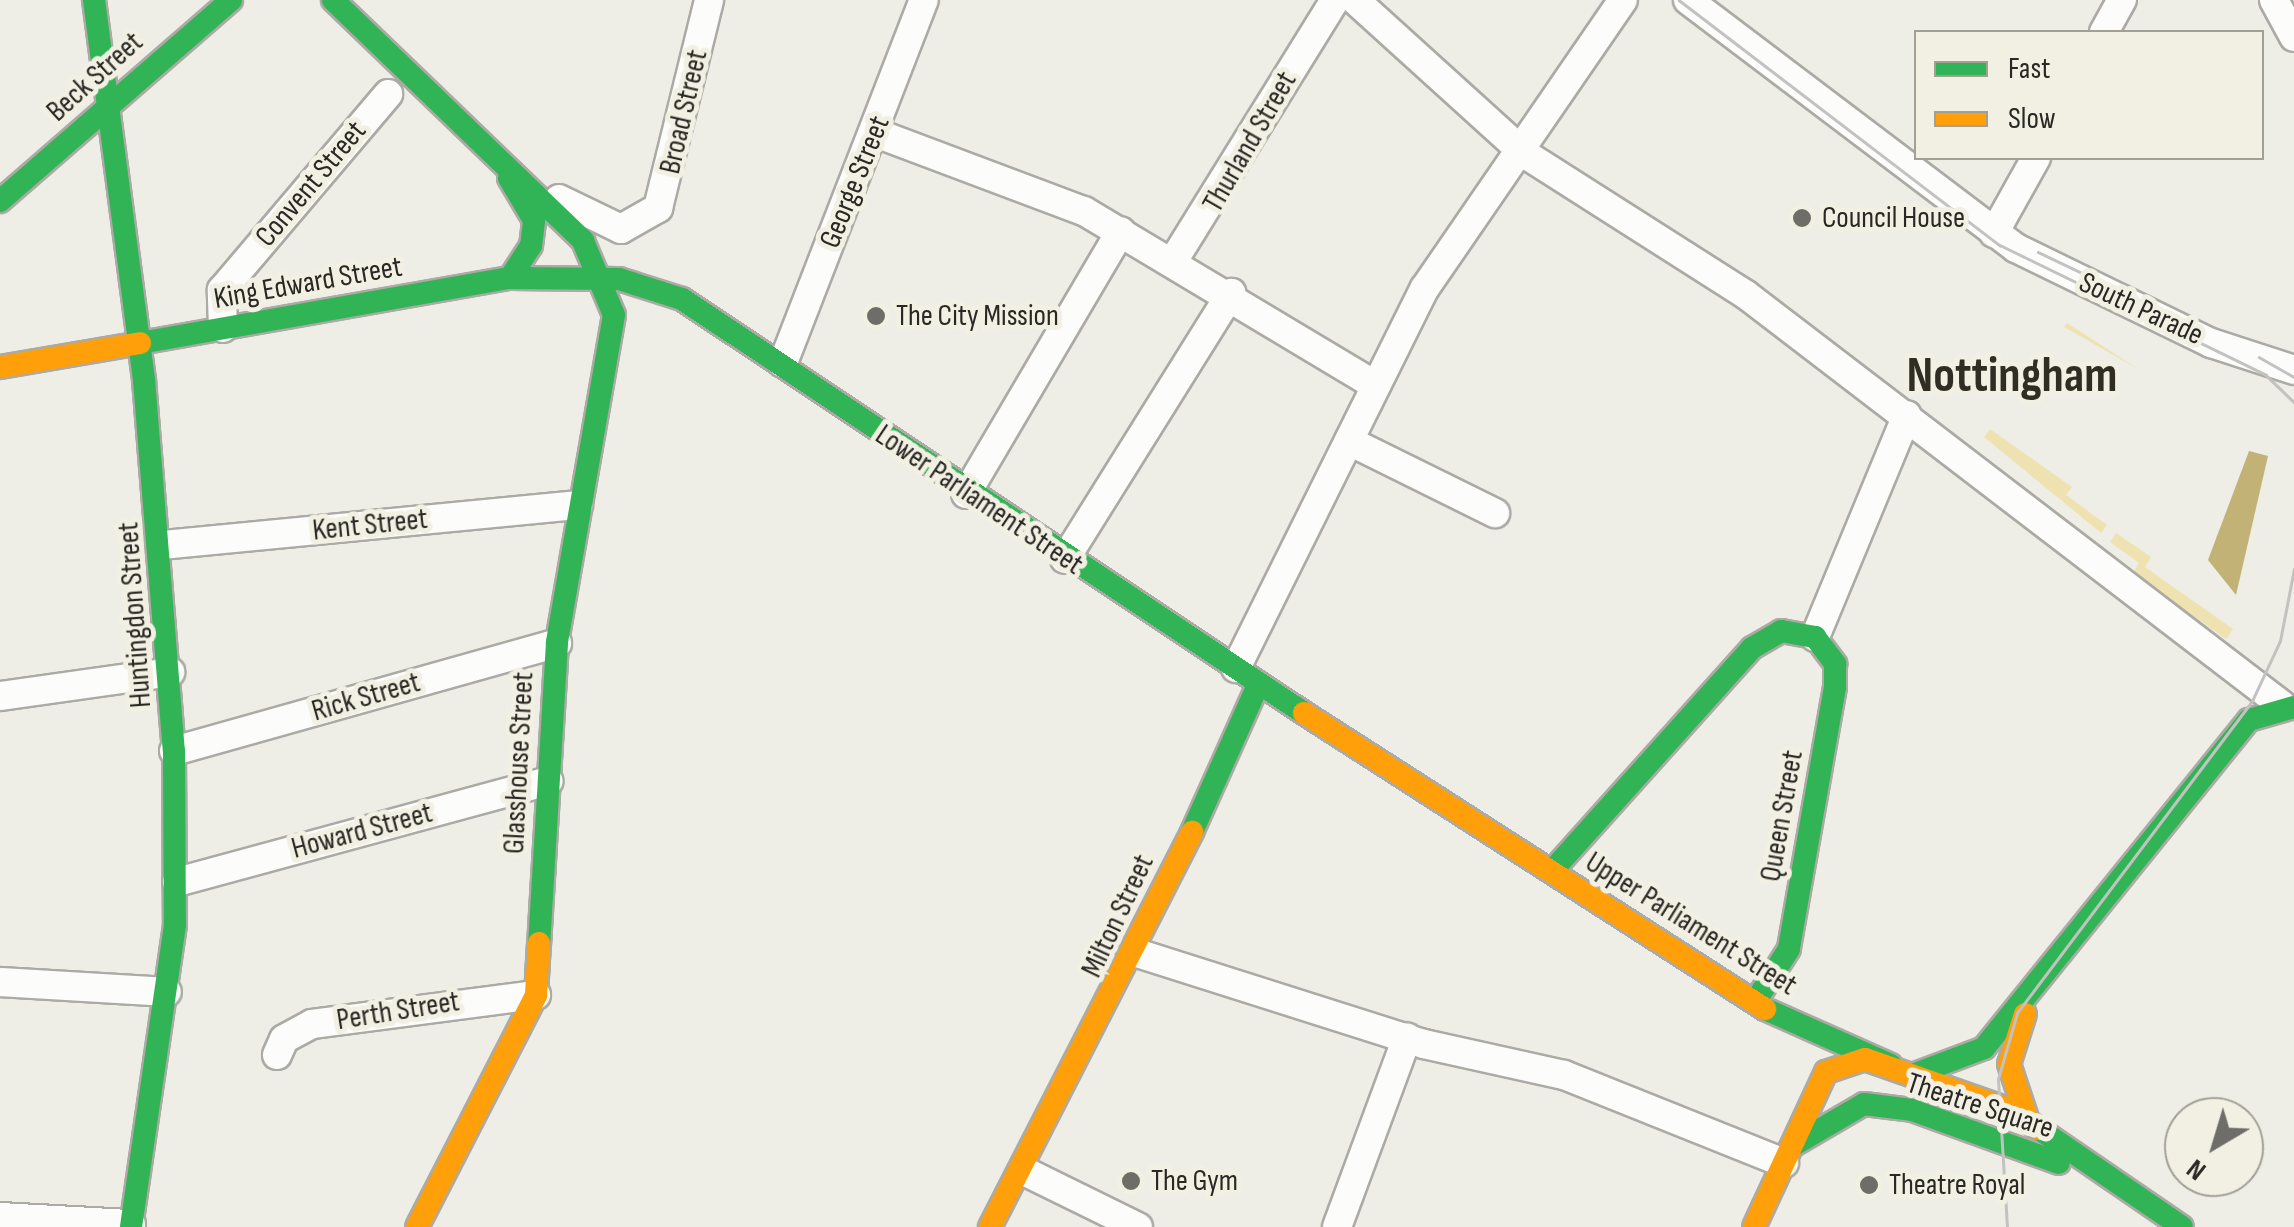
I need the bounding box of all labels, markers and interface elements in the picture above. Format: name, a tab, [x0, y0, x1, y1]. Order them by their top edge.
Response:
street label: Beck Street	[40, 24, 150, 130]
legend	[1914, 30, 2264, 160]
street label: Broad Street	[652, 47, 716, 177]
text: Fast	[2008, 51, 2050, 87]
street label: Thurland Street	[1195, 65, 1305, 219]
text: Slow	[2008, 101, 2056, 137]
street label: George Street	[812, 111, 898, 253]
street label: Convent Street	[248, 114, 374, 254]
place label: Council House	[1822, 200, 1965, 236]
marker: Council House	[1791, 207, 1813, 229]
street label: King Edward Street	[211, 249, 405, 317]
street label: South Parade	[2073, 265, 2209, 353]
place label: The City Mission	[896, 298, 1059, 334]
marker: The City Mission	[865, 305, 887, 327]
district label: Nottingham	[1907, 347, 2117, 407]
street label: Lower Parliament Street	[868, 417, 1090, 583]
street label: Kent Street	[311, 501, 429, 549]
street label: Huntingdon Street	[111, 521, 159, 709]
street label: Rick Street	[308, 664, 424, 730]
street label: Glasshouse Street	[496, 671, 542, 855]
street label: Queen Street	[1753, 748, 1811, 884]
street label: Howard Street	[288, 795, 436, 867]
street label: Upper Parliament Street	[1579, 844, 1803, 1004]
street label: Milton Street	[1074, 849, 1162, 983]
street label: Perth Street	[334, 984, 462, 1038]
street label: Theatre Square	[1902, 1065, 2058, 1147]
north arrow	[2164, 1097, 2264, 1197]
text: N	[2180, 1152, 2213, 1187]
place label: The Gym	[1151, 1163, 1238, 1199]
place label: Theatre Royal	[1889, 1167, 2025, 1203]
marker: The Gym	[1120, 1170, 1142, 1192]
marker: Theatre Royal	[1858, 1174, 1880, 1196]

